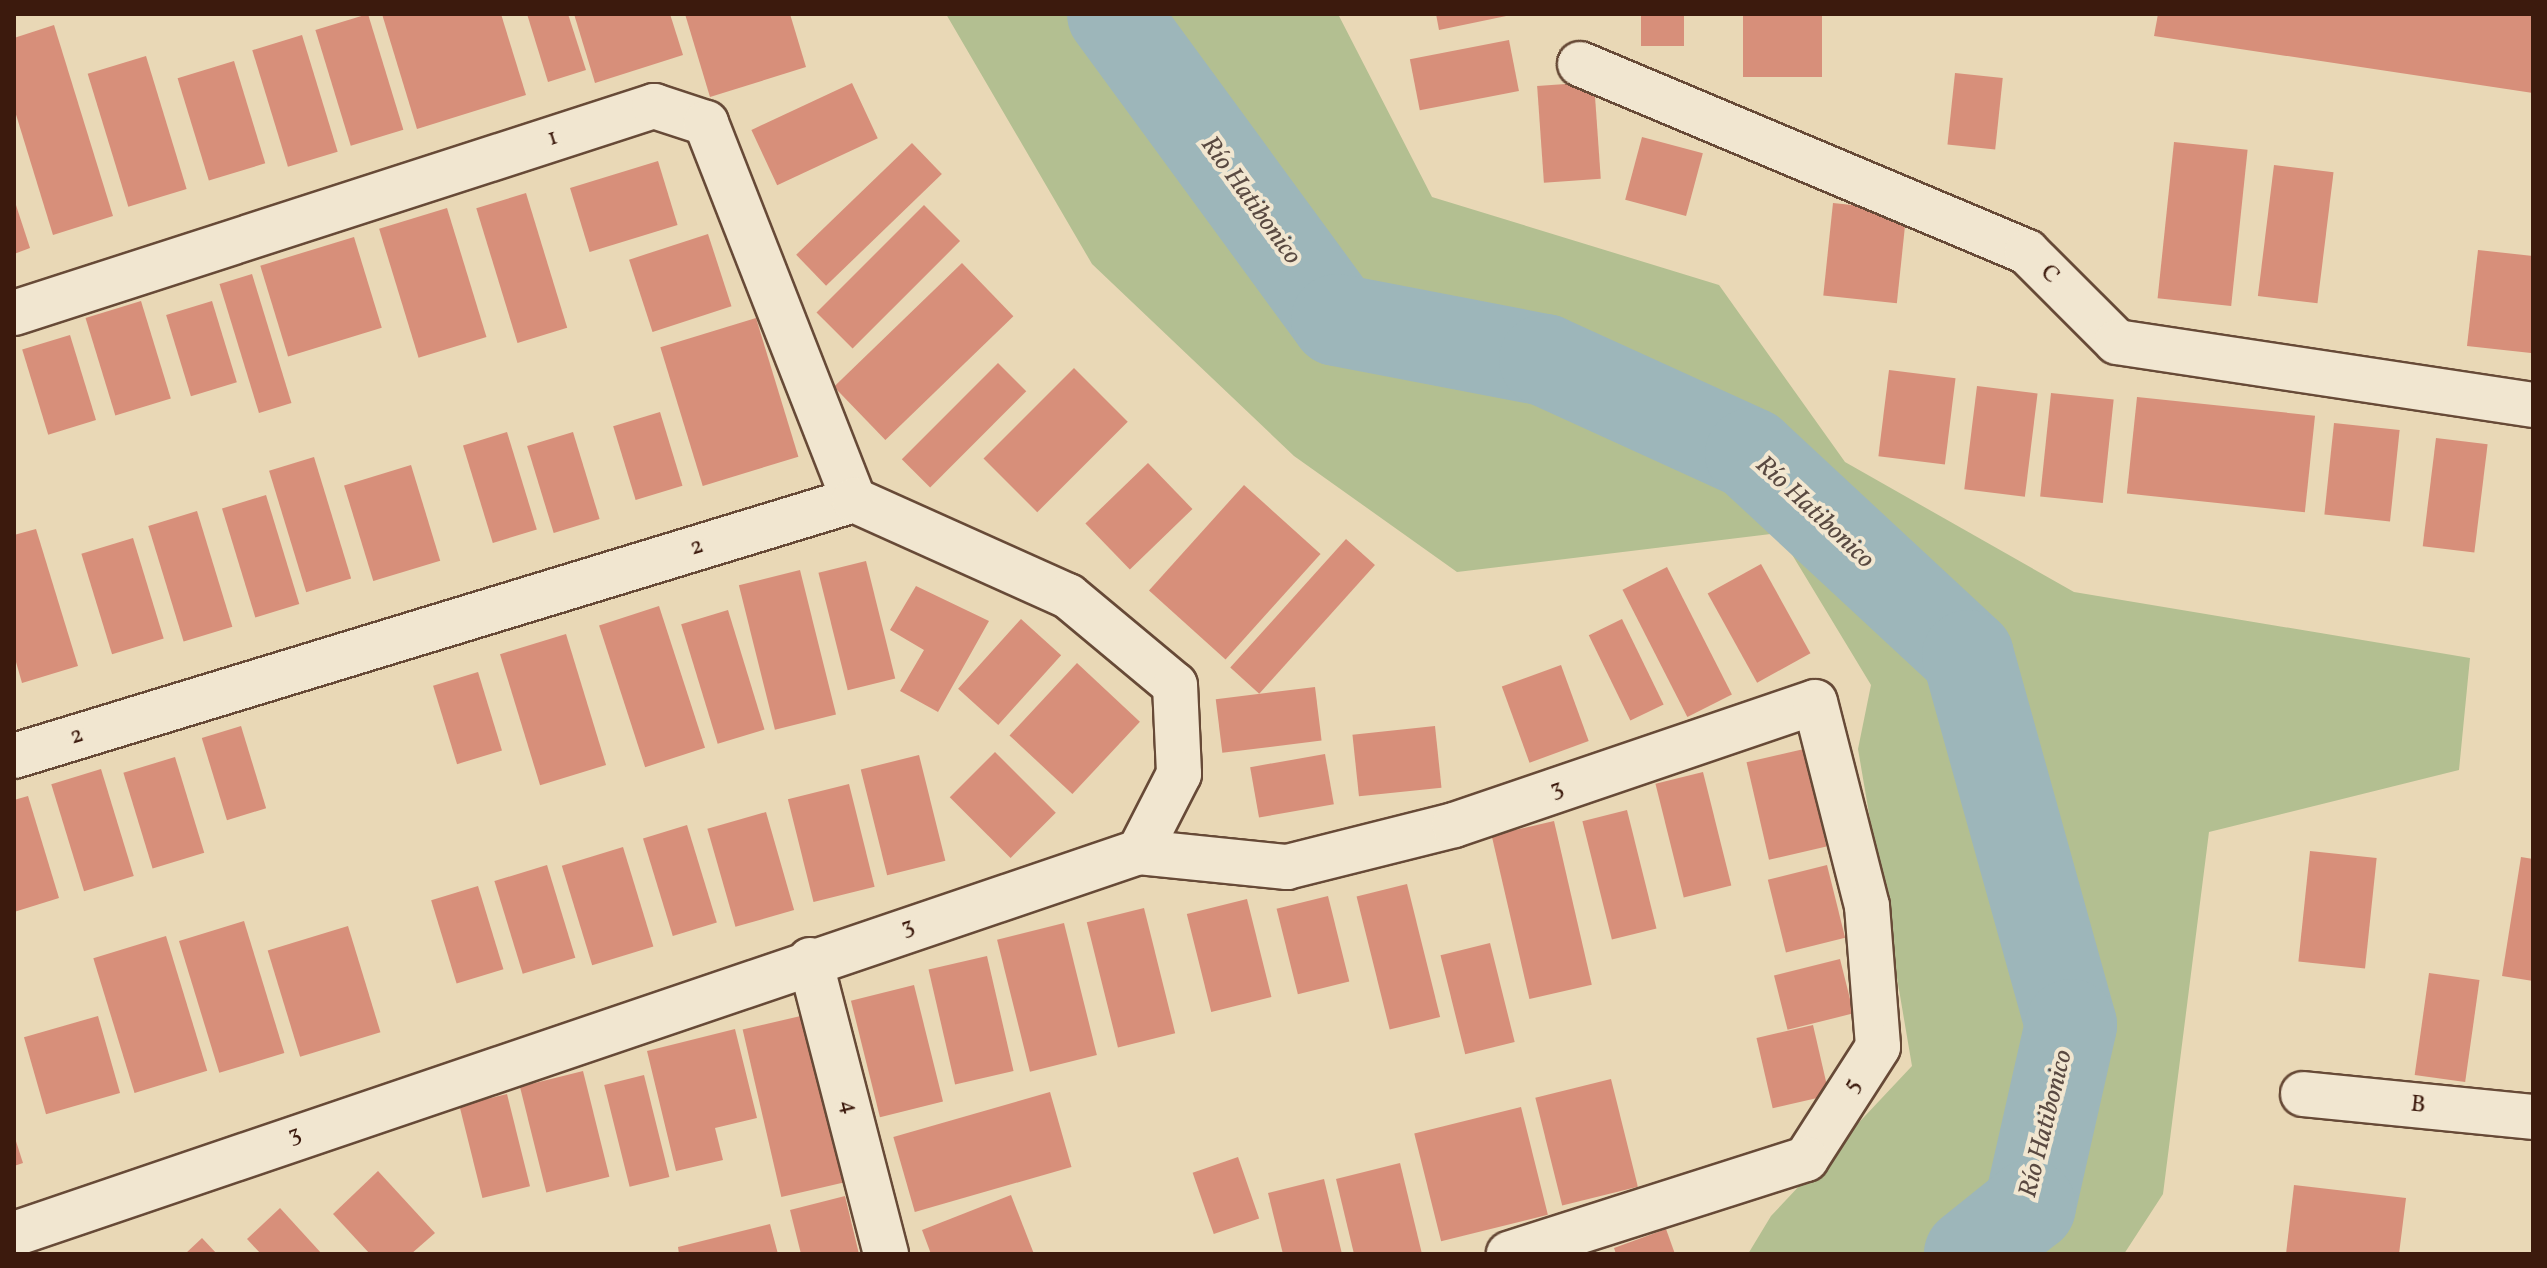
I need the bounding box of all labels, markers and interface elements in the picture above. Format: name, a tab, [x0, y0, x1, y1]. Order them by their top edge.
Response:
street label: 1	[544, 124, 562, 154]
water label: Río Hatibonico	[1193, 131, 1307, 271]
street label: C	[2033, 259, 2065, 291]
water label: Río Hatibonico	[1748, 450, 1880, 576]
street label: 2	[687, 532, 707, 564]
street label: 2	[67, 721, 87, 753]
street label: 3	[1546, 774, 1568, 806]
street label: 3	[898, 912, 918, 944]
water label: Río Hatibonico	[2014, 1047, 2080, 1201]
street label: 5	[1838, 1073, 1868, 1099]
street label: B	[2409, 1091, 2427, 1121]
street label: 4	[832, 1097, 864, 1117]
street label: 3	[284, 1120, 306, 1152]

